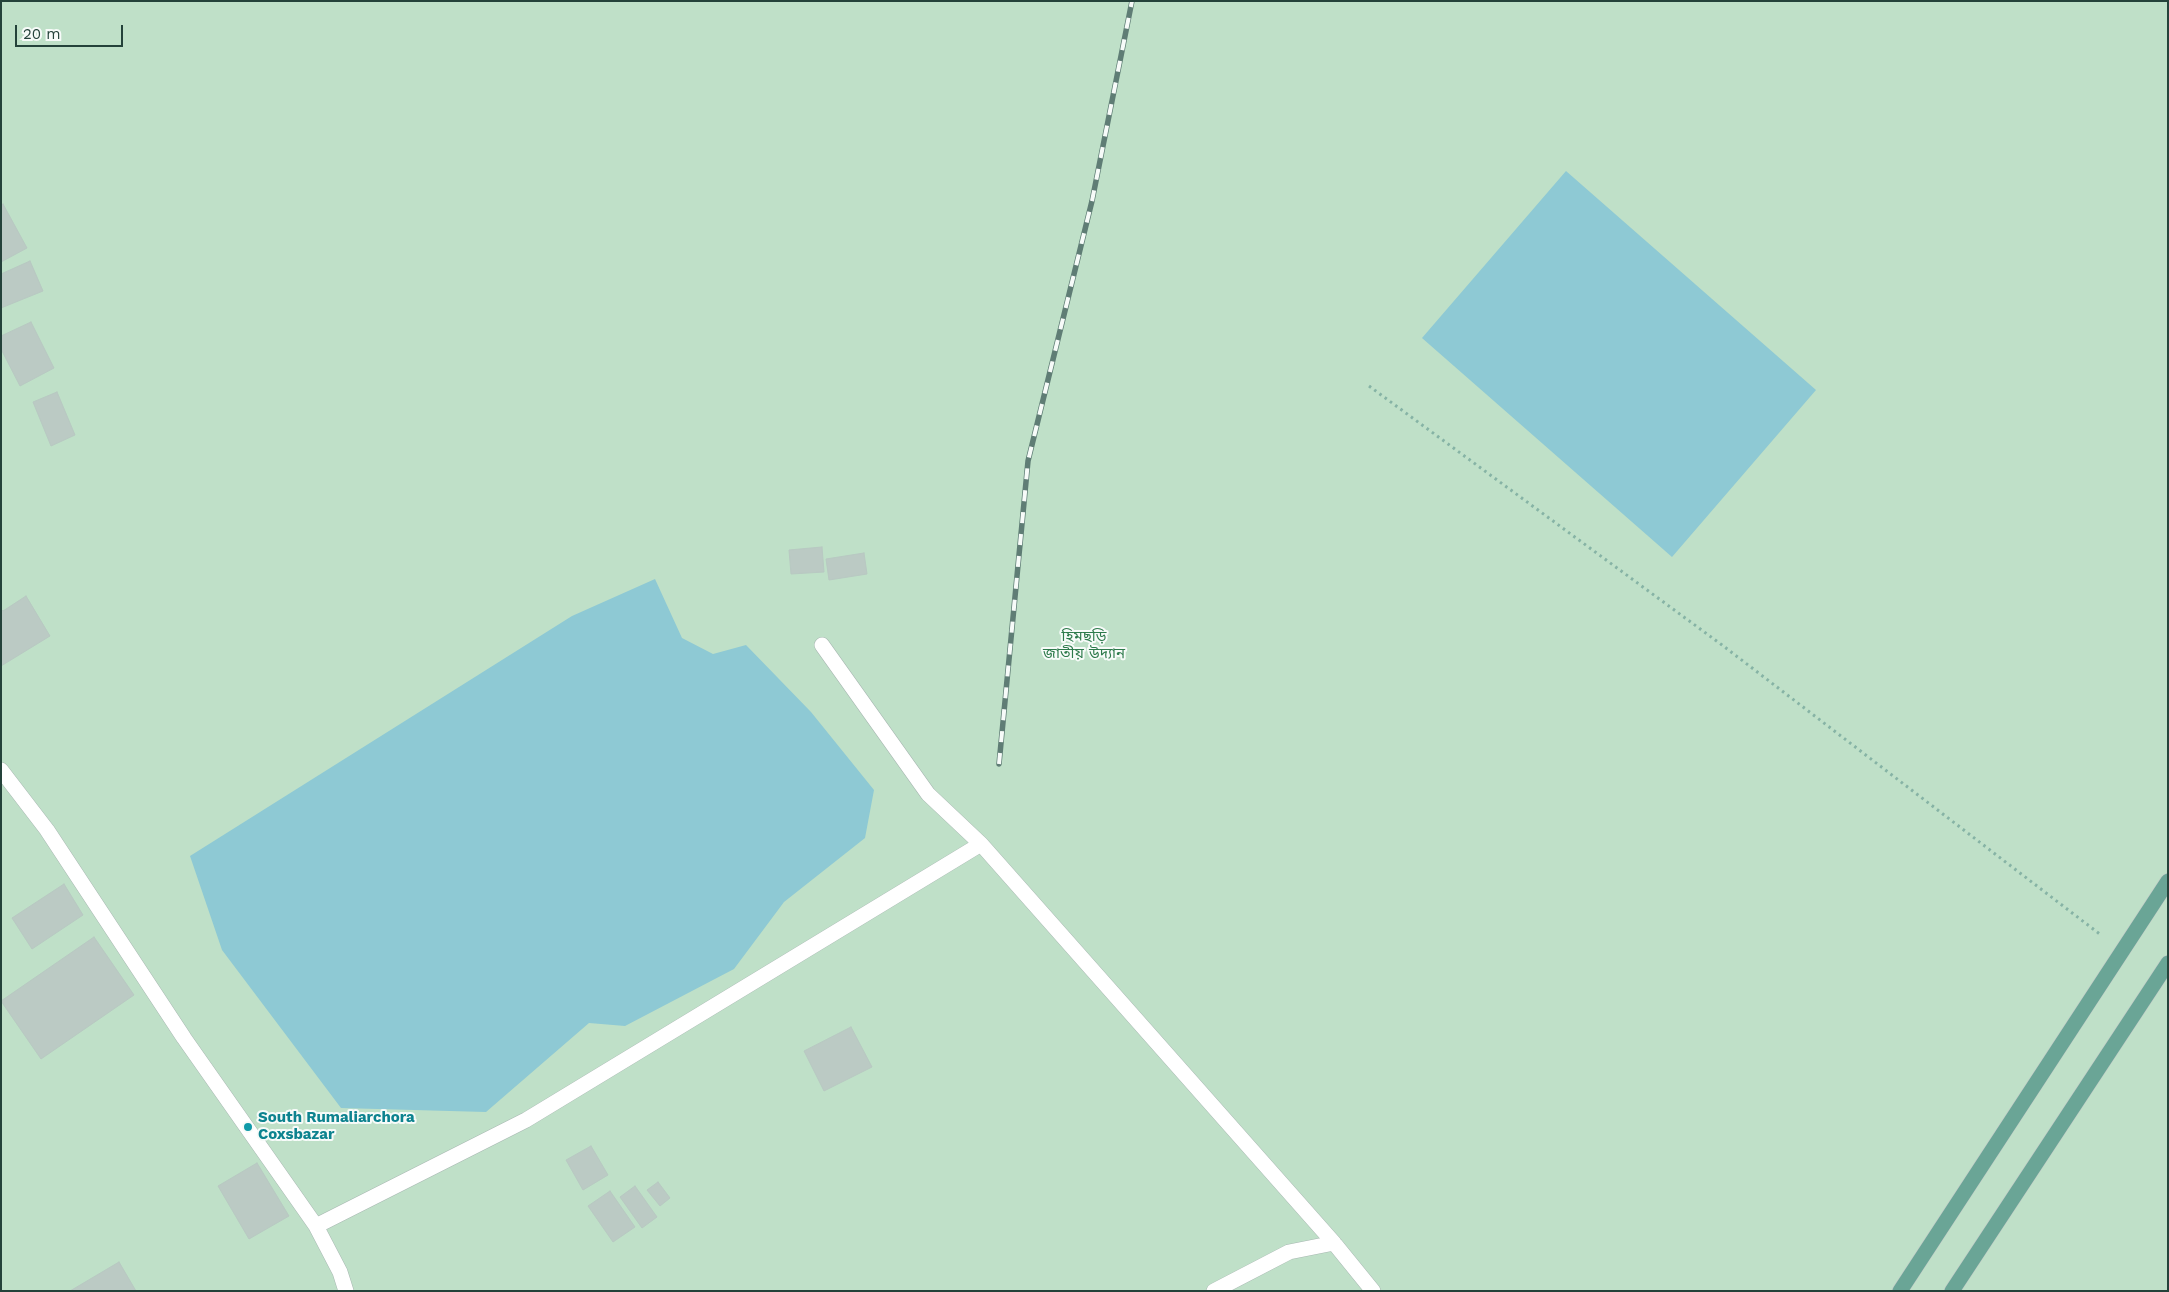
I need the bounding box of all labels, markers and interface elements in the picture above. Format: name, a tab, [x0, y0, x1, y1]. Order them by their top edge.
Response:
scale bar	[18, 15, 125, 47]
text: 20 m	[23, 25, 61, 43]
park label: হিমছড়ি জাতীয় উদ্যান	[1043, 628, 1125, 663]
place label: South Rumaliarchora Coxsbazar	[258, 1109, 415, 1144]
marker: South Rumaliarchora Coxsbazar	[242, 1121, 254, 1133]

